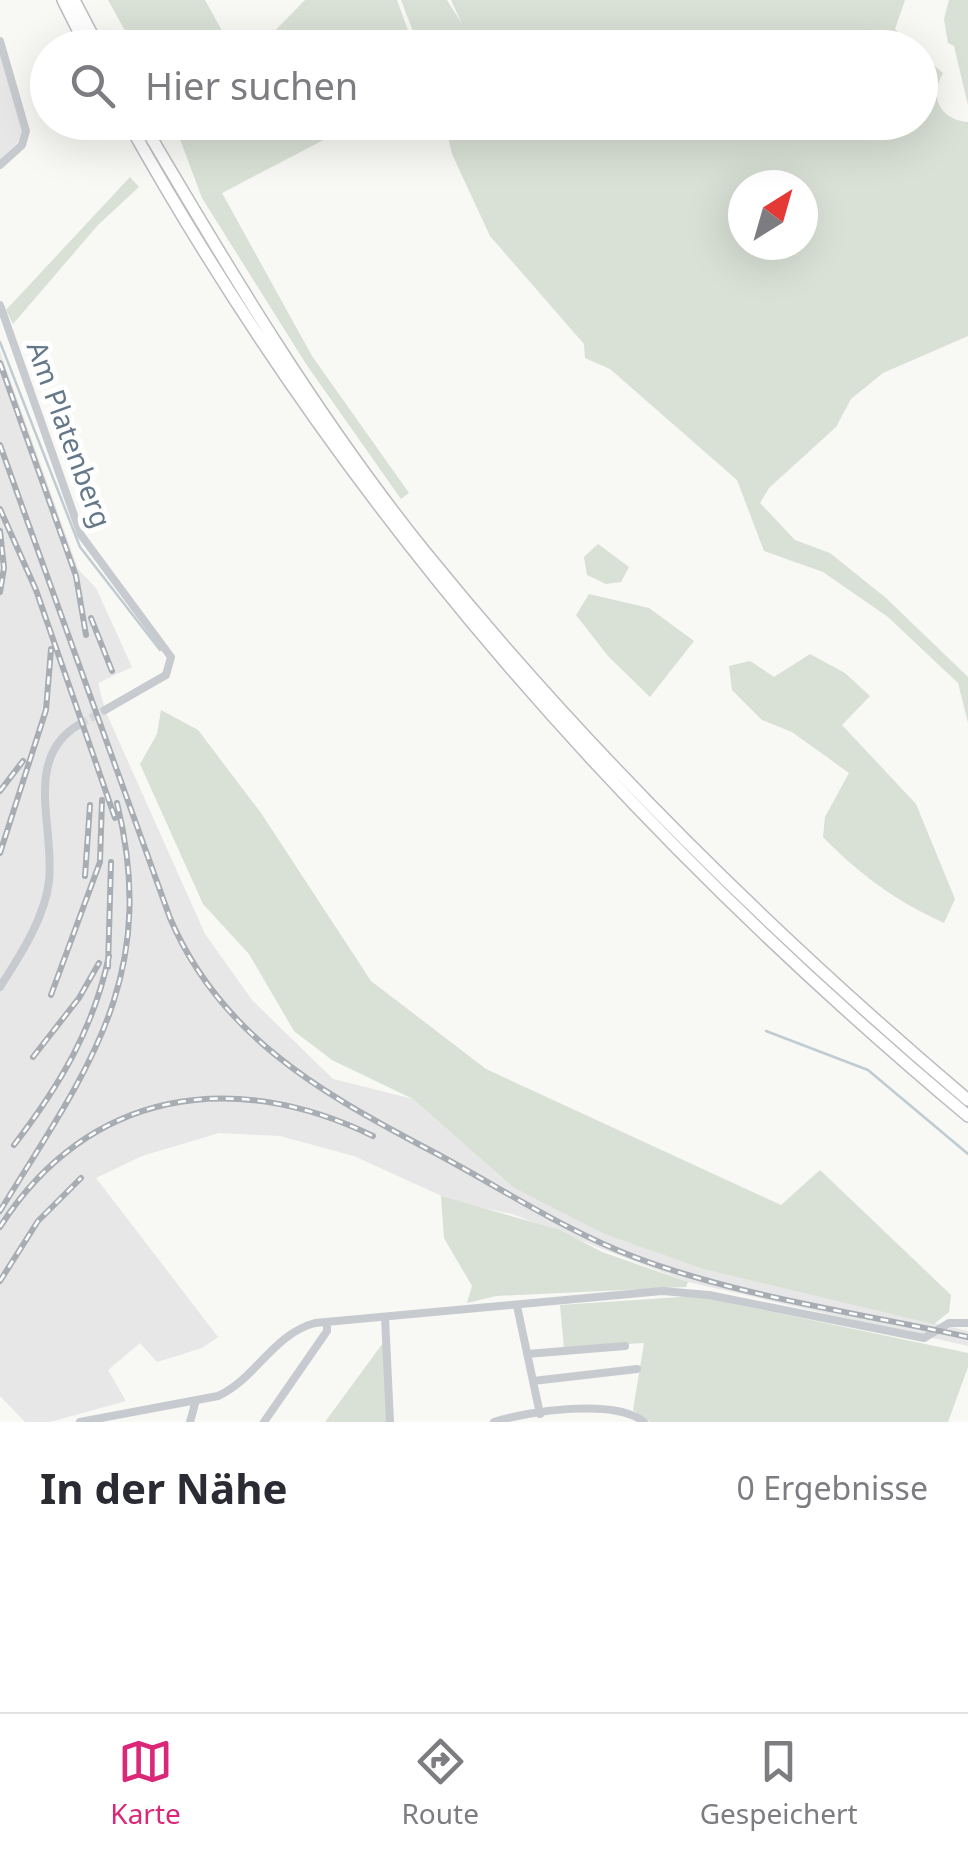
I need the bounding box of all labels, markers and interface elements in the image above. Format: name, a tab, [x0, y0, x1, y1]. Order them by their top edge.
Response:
search box	[30, 30, 938, 140]
icon: search	[65, 58, 120, 113]
text: Hier suchen	[145, 59, 358, 111]
north arrow	[728, 170, 818, 260]
street label: Am Platenberg	[19, 335, 121, 533]
text: In der Nähe	[40, 1459, 288, 1516]
text: 0 Ergebnisse	[737, 1466, 928, 1509]
tab: Karte	[110, 1734, 181, 1832]
tab: Route	[401, 1734, 479, 1832]
tab: Gespeichert	[700, 1734, 858, 1832]

